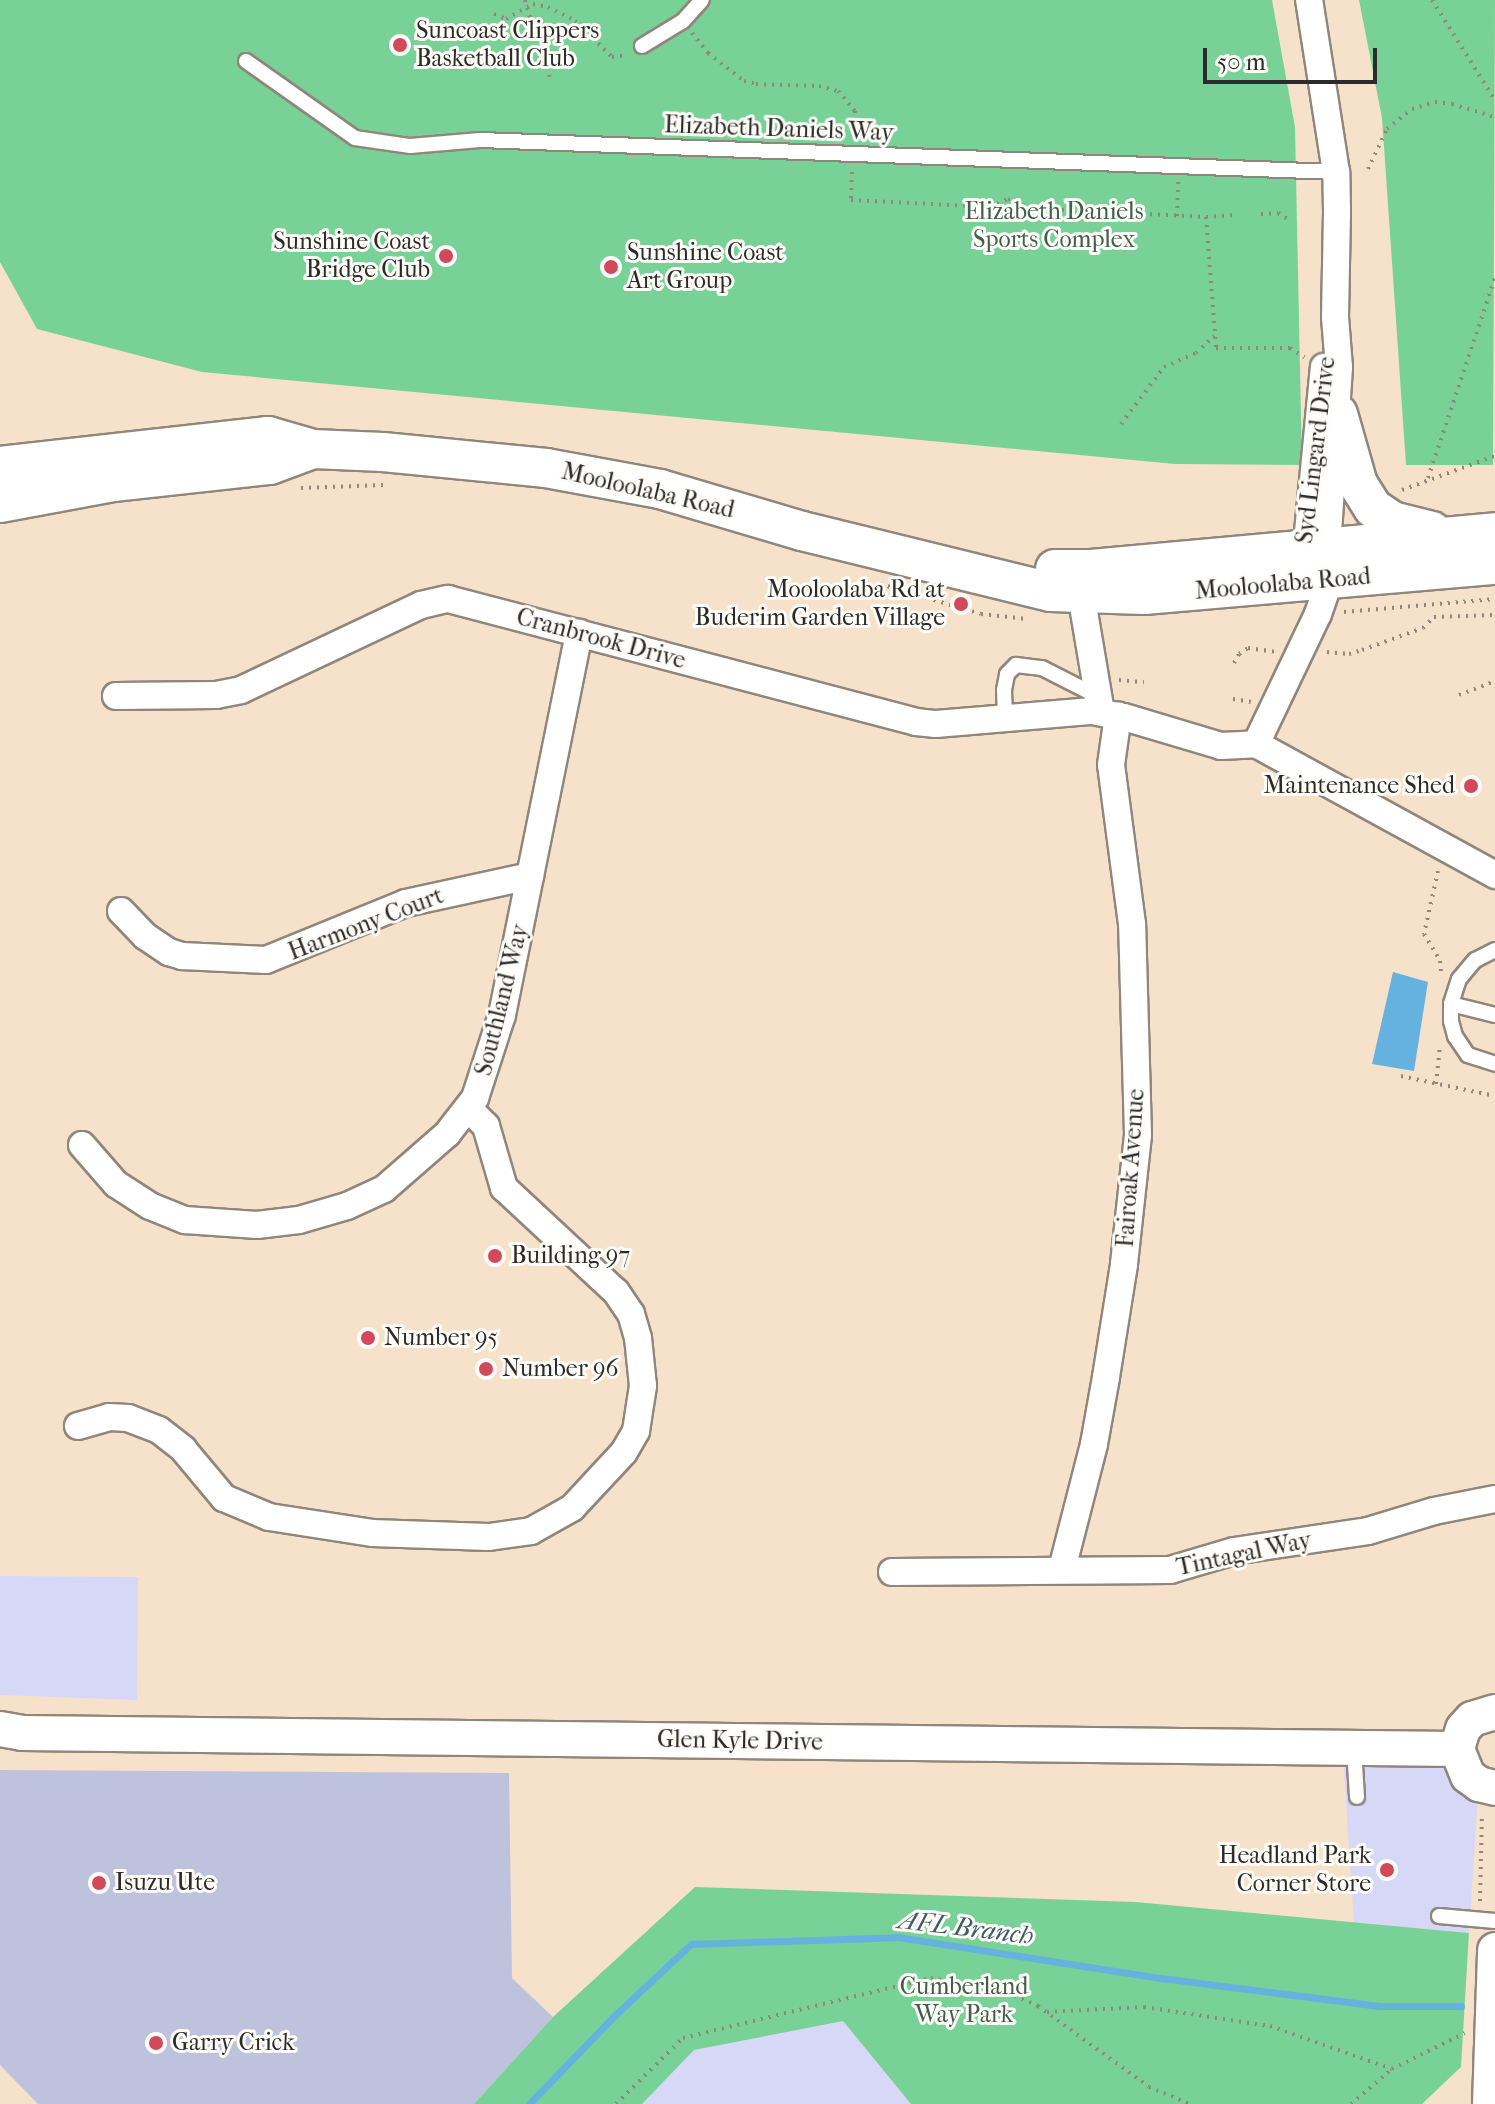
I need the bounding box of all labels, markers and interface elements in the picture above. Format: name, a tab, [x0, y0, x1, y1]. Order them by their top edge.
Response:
place label: Suncoast Clippers Basketball Club	[416, 17, 599, 73]
scale bar	[1207, 32, 1381, 82]
marker: Suncoast Clippers Basketball Club	[391, 36, 409, 54]
text: 50 m	[1217, 48, 1266, 76]
street label: Elizabeth Daniels Way	[664, 111, 894, 147]
park label: Elizabeth Daniels Sports Complex	[964, 198, 1144, 254]
place label: Sunshine Coast Bridge Club	[273, 228, 430, 284]
place label: Sunshine Coast Art Group	[627, 239, 784, 295]
marker: Sunshine Coast Bridge Club	[437, 247, 455, 265]
marker: Sunshine Coast Art Group	[602, 258, 620, 276]
street label: Syd Lingard Drive	[1290, 355, 1342, 545]
street label: Mooloolaba Road	[559, 457, 737, 525]
street label: Mooloolaba Road	[1194, 562, 1372, 606]
place label: Mooloolaba Rd at Buderim Garden Village	[695, 576, 945, 632]
marker: Mooloolaba Rd at Buderim Garden Village	[952, 595, 970, 613]
street label: Cranbrook Drive	[513, 603, 689, 675]
place label: Maintenance Shed	[1264, 772, 1455, 800]
marker: Maintenance Shed	[1462, 777, 1480, 795]
street label: Harmony Court	[284, 881, 448, 967]
street label: Southland Way	[469, 921, 535, 1079]
street label: Fairoak Avenue	[1111, 1088, 1151, 1248]
place label: Building 97	[511, 1242, 630, 1270]
marker: Building 97	[486, 1247, 504, 1265]
place label: Number 95	[384, 1324, 498, 1352]
marker: Number 95	[359, 1329, 377, 1347]
place label: Number 96	[502, 1355, 619, 1383]
marker: Number 96	[477, 1360, 495, 1378]
street label: Tintagal Way	[1174, 1526, 1314, 1582]
street label: Glen Kyle Drive	[657, 1725, 823, 1757]
place label: Headland Park Corner Store	[1219, 1842, 1371, 1898]
marker: Headland Park Corner Store	[1378, 1861, 1396, 1879]
place label: Isuzu Ute	[115, 1869, 215, 1897]
marker: Isuzu Ute	[90, 1874, 108, 1892]
water label: AFL Branch	[897, 1904, 1035, 1952]
park label: Cumberland Way Park	[900, 1973, 1028, 2029]
place label: Garry Crick	[172, 2029, 294, 2057]
marker: Garry Crick	[147, 2034, 165, 2052]

